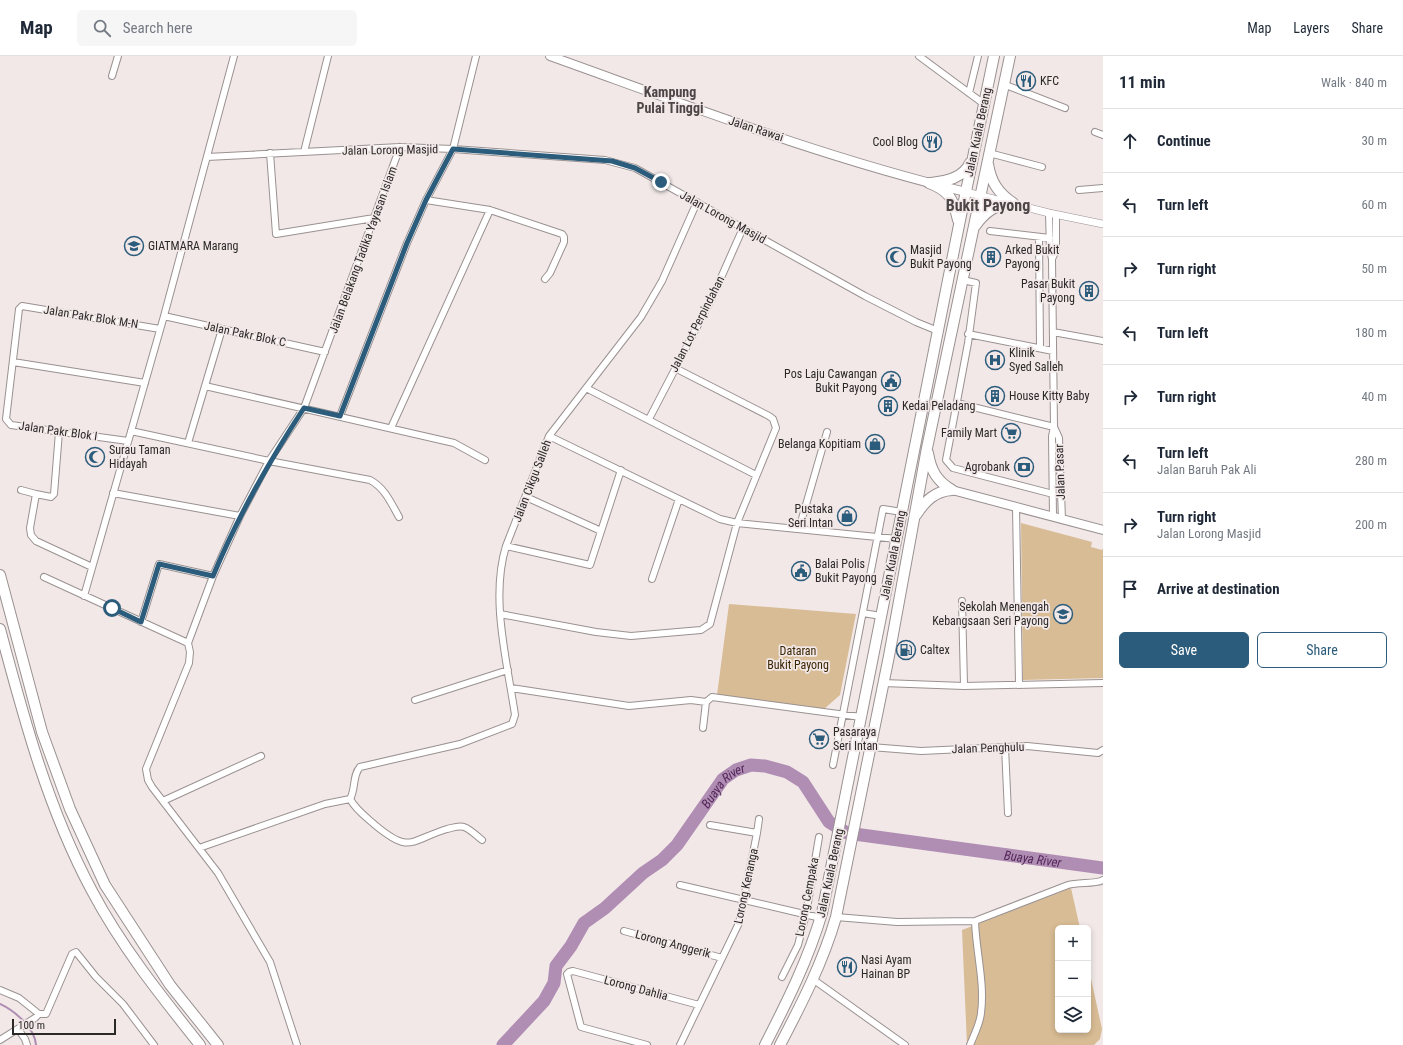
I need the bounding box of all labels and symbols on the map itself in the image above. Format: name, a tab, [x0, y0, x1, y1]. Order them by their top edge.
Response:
restaurant icon: KFC	[1015, 70, 1037, 92]
place label: KFC	[1040, 74, 1059, 88]
district label: Kampung Pulai Tinggi	[637, 84, 703, 116]
street label: Jalan Kuala Berang	[962, 86, 994, 178]
street label: Jalan Rawai	[727, 114, 785, 144]
restaurant icon: Cool Blog	[921, 131, 943, 153]
place label: Cool Blog	[872, 135, 918, 149]
street label: Jalan Lorong Masjid	[342, 142, 438, 158]
street label: Jalan Belakang Tadika Yayasan Islam	[326, 165, 400, 335]
route end	[652, 173, 670, 191]
street label: Jalan Lorong Masjid	[678, 188, 768, 246]
district label: Bukit Payong	[946, 196, 1030, 215]
school or university icon: GIATMARA Marang	[123, 235, 145, 257]
place label: GIATMARA Marang	[148, 239, 239, 253]
place label: Masjid Bukit Payong	[910, 243, 972, 271]
place label: Arked Bukit Payong	[1005, 243, 1060, 271]
mosque icon: Masjid Bukit Payong	[885, 246, 907, 268]
building icon: Arked Bukit Payong	[980, 246, 1002, 268]
street label: Jalan Lot Perpindahan	[667, 273, 727, 374]
place label: Pasar Bukit Payong	[1021, 277, 1075, 305]
building icon: Pasar Bukit Payong	[1078, 280, 1100, 302]
street label: Jalan Pakr Blok M-N	[43, 303, 139, 331]
street label: Jalan Pakr Blok C	[203, 319, 287, 350]
place label: Klinik Syed Salleh	[1009, 346, 1064, 374]
hospital icon: Klinik Syed Salleh	[984, 349, 1006, 371]
place label: Pos Laju Cawangan Bukit Payong	[784, 367, 877, 395]
public building icon: Pos Laju Cawangan Bukit Payong	[880, 370, 902, 392]
building icon: House Kitty Baby	[984, 385, 1006, 407]
place label: House Kitty Baby	[1009, 389, 1089, 403]
building icon: Kedai Peladang	[877, 395, 899, 417]
place label: Kedai Peladang	[902, 399, 975, 413]
street label: Jalan Pakr Blok I	[18, 419, 98, 443]
supermarket icon: Family Mart	[1000, 422, 1022, 444]
place label: Family Mart	[941, 426, 997, 440]
shop icon: Belanga Kopitiam	[864, 433, 886, 455]
place label: Belanga Kopitiam	[778, 437, 861, 451]
street label: Jalan Cikgu Salleh	[510, 438, 554, 524]
place label: Surau Taman Hidayah	[109, 443, 171, 471]
street label: Jalan Pasar	[1052, 444, 1068, 500]
mosque icon: Surau Taman Hidayah	[84, 446, 106, 468]
bank icon: Agrobank	[1013, 456, 1035, 478]
place label: Agrobank	[965, 460, 1011, 474]
place label: Pustaka Seri Intan	[788, 502, 833, 530]
shop icon: Pustaka Seri Intan	[836, 505, 858, 527]
street label: Jalan Kuala Berang	[877, 509, 909, 601]
place label: Balai Polis Bukit Payong	[815, 557, 877, 585]
public building icon: Balai Polis Bukit Payong	[790, 560, 812, 582]
route start	[103, 599, 121, 617]
place label: Sekolah Menengah Kebangsaan Seri Payong	[932, 600, 1049, 628]
school or university icon: Sekolah Menengah Kebangsaan Seri Payong	[1052, 603, 1074, 625]
fuel station icon: Caltex	[895, 639, 917, 661]
place label: Caltex	[920, 643, 950, 657]
park label: Dataran Bukit Payong	[767, 644, 829, 672]
place label: Pasaraya Seri Intan	[833, 725, 878, 753]
supermarket icon: Pasaraya Seri Intan	[808, 728, 830, 750]
street label: Jalan Penghulu	[951, 740, 1025, 756]
water label: Buaya River	[698, 760, 748, 811]
street label: Jalan Kuala Berang	[814, 827, 846, 919]
street label: Lorong Kenanga	[731, 847, 761, 925]
water label: Buaya River	[1003, 847, 1064, 870]
street label: Lorong Cempaka	[792, 856, 822, 938]
street label: Lorong Anggerik	[634, 927, 713, 961]
place label: Nasi Ayam Hainan BP	[861, 953, 911, 981]
restaurant icon: Nasi Ayam Hainan BP	[836, 956, 858, 978]
street label: Lorong Dahlia	[603, 973, 670, 1003]
scale bar	[12, 1017, 116, 1036]

